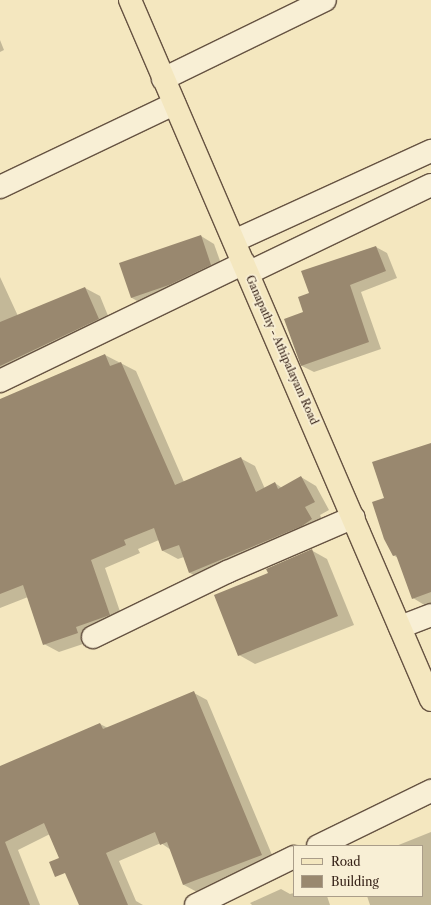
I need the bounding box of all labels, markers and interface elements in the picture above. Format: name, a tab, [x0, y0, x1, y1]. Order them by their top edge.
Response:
street label: Ganapathy - Athipalayam Road	[243, 273, 321, 427]
legend	[293, 845, 423, 897]
text: Road	[331, 854, 361, 869]
text: Building	[331, 874, 379, 889]

